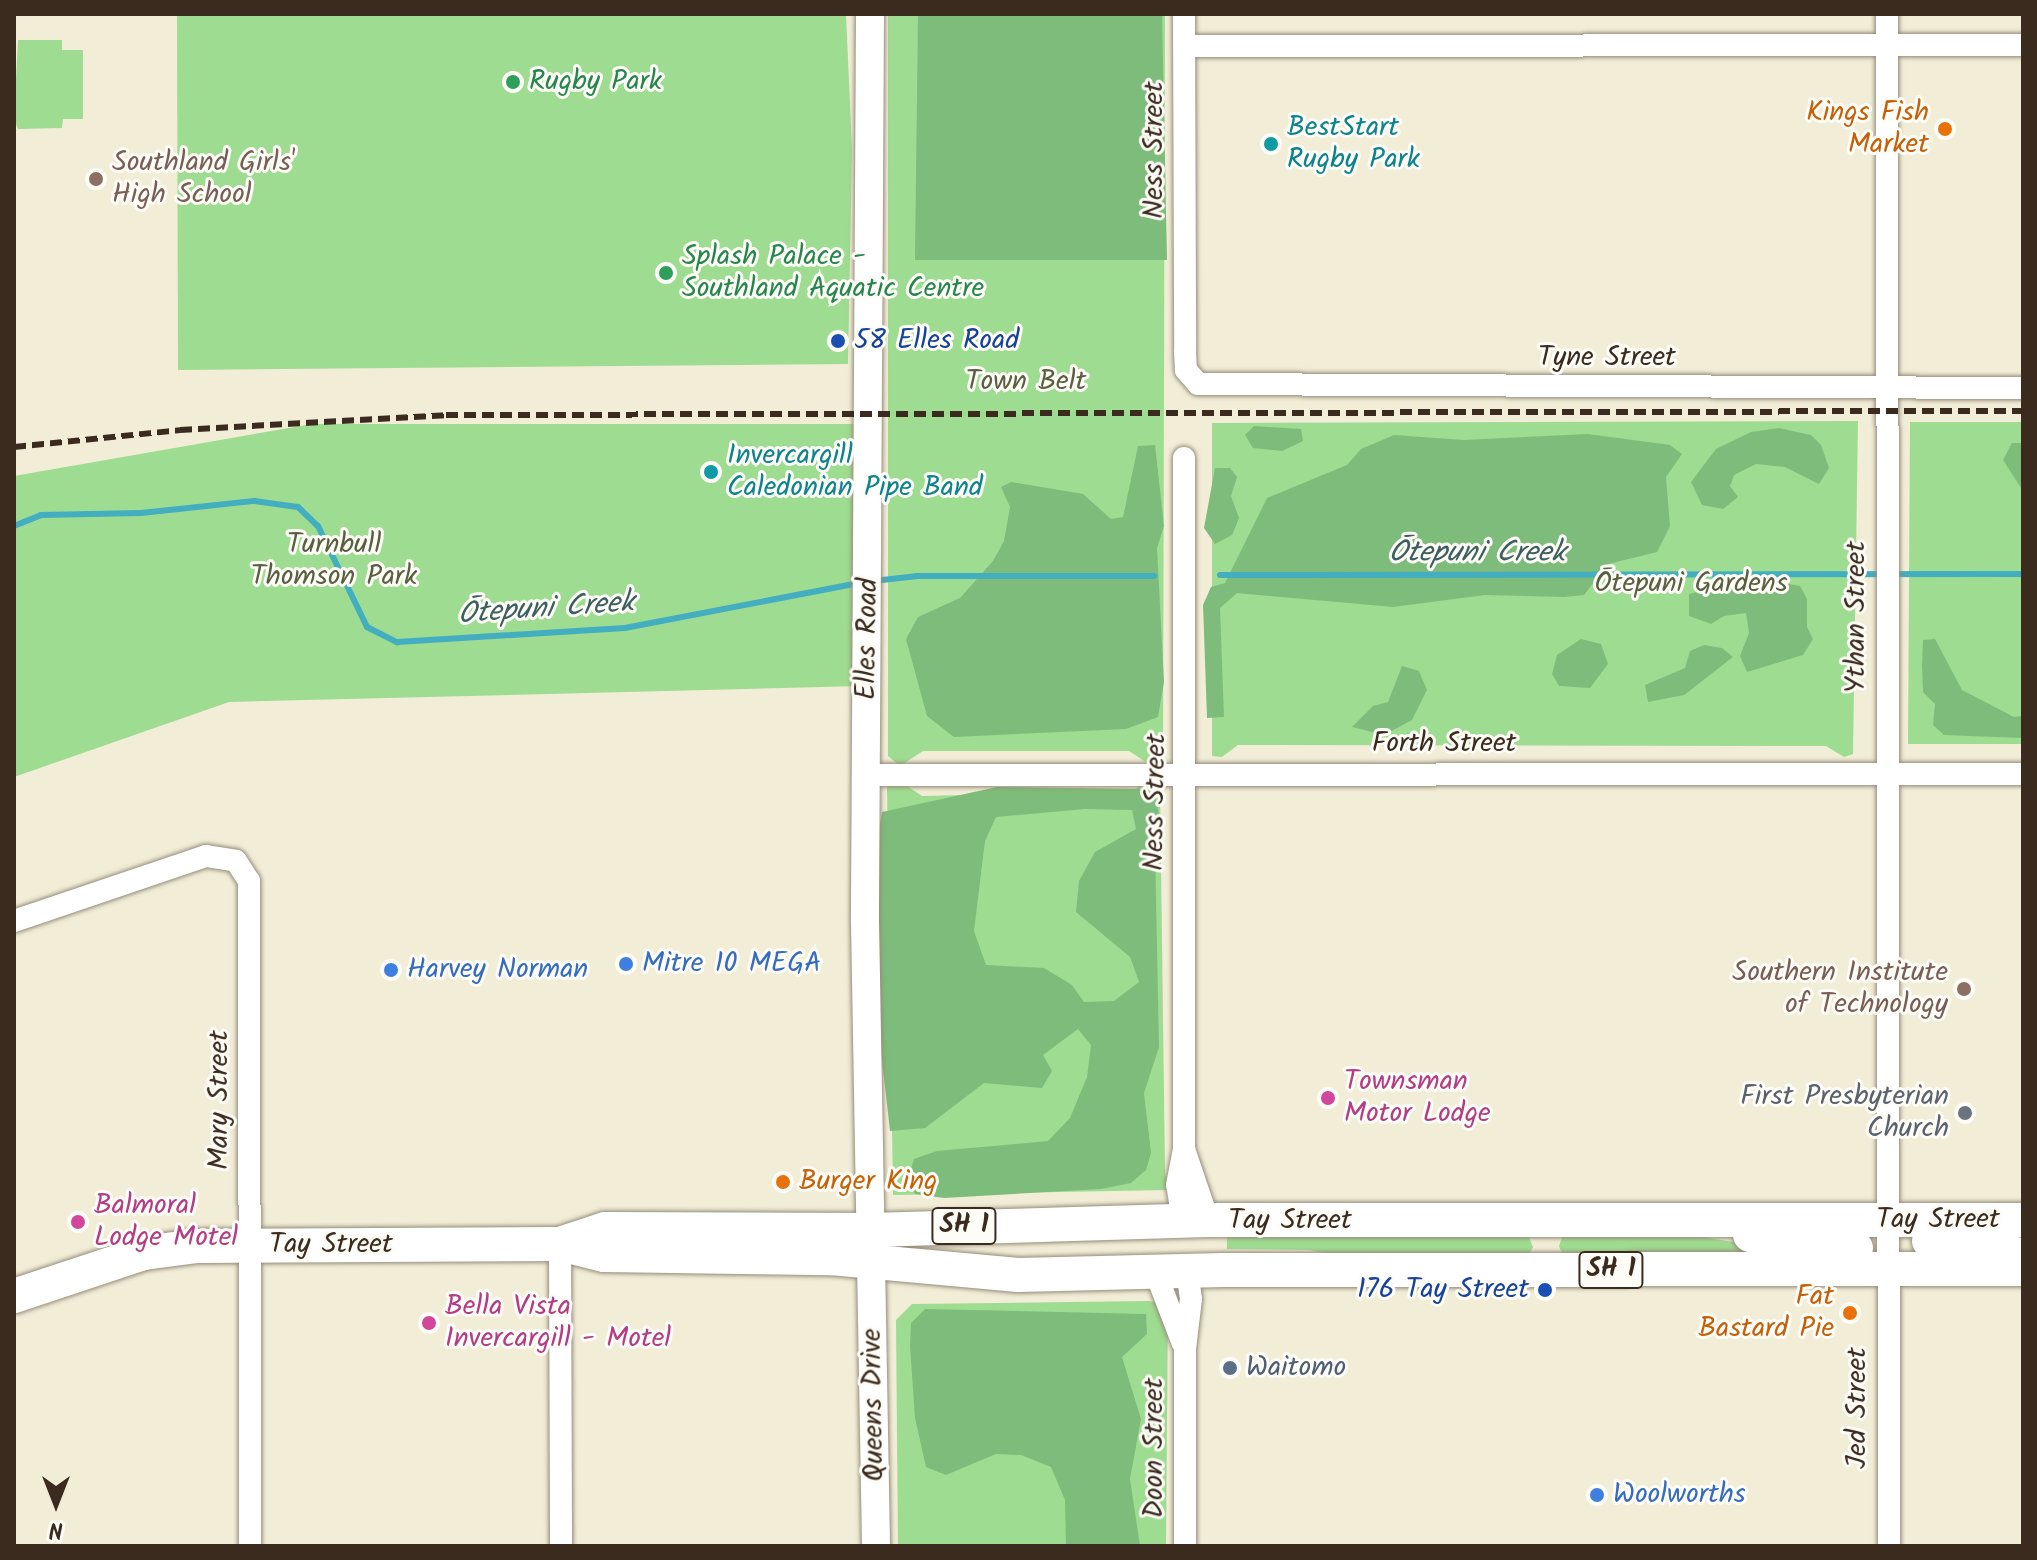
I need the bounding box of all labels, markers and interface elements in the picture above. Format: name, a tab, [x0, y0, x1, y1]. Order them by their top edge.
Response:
place label: Rugby Park	[529, 65, 662, 99]
marker: Rugby Park	[504, 73, 522, 91]
street label: Ness Street	[1138, 81, 1172, 219]
place label: Kings Fish Market	[1806, 96, 1929, 162]
place label: BestStart Rugby Park	[1287, 111, 1420, 177]
marker: Kings Fish Market	[1936, 120, 1954, 138]
marker: BestStart Rugby Park	[1262, 135, 1280, 153]
place label: Southland Girls' High School	[112, 146, 295, 212]
marker: Southland Girls' High School	[87, 170, 105, 188]
place label: Splash Palace - Southland Aquatic Centre	[682, 240, 984, 306]
marker: Splash Palace - Southland Aquatic Centre	[657, 264, 675, 282]
place label: 58 Elles Road	[854, 324, 1019, 358]
marker: 58 Elles Road	[829, 332, 847, 350]
street label: Tyne Street	[1538, 341, 1676, 375]
park label: Town Belt	[966, 365, 1086, 399]
place label: Invercargill Caledonian Pipe Band	[727, 439, 983, 505]
marker: Invercargill Caledonian Pipe Band	[702, 463, 720, 481]
park label: Turnbull Thomson Park	[251, 528, 417, 594]
water label: Ōtepuni Creek	[1389, 535, 1565, 571]
street label: Ythan Street	[1840, 541, 1874, 693]
park label: Ōtepuni Gardens	[1594, 567, 1788, 601]
street label: Elles Road	[850, 578, 886, 700]
water label: Ōtepuni Creek	[457, 585, 635, 633]
street label: Forth Street	[1372, 727, 1516, 761]
street label: Ness Street	[1138, 733, 1174, 871]
place label: Mitre 10 MEGA	[642, 947, 821, 981]
place label: Harvey Norman	[407, 953, 588, 987]
marker: Mitre 10 MEGA	[617, 955, 635, 973]
place label: Southern Institute of Technology	[1732, 956, 1948, 1022]
marker: Harvey Norman	[382, 961, 400, 979]
marker: Southern Institute of Technology	[1955, 980, 1973, 998]
street label: Mary Street	[203, 1030, 237, 1170]
place label: Townsman Motor Lodge	[1344, 1065, 1491, 1131]
place label: First Presbyterian Church	[1740, 1080, 1949, 1146]
marker: Townsman Motor Lodge	[1319, 1089, 1337, 1107]
marker: First Presbyterian Church	[1956, 1104, 1974, 1122]
place label: Burger King	[799, 1165, 937, 1199]
marker: Burger King	[774, 1173, 792, 1191]
place label: Balmoral Lodge Motel	[94, 1189, 238, 1255]
street label: Tay Street	[1876, 1203, 2000, 1237]
road number: SH 1	[930, 1204, 998, 1248]
street label: Tay Street	[1228, 1204, 1352, 1238]
marker: Balmoral Lodge Motel	[69, 1213, 87, 1231]
street label: Tay Street	[269, 1228, 393, 1262]
road number: SH 1	[1577, 1248, 1645, 1292]
place label: 176 Tay Street	[1357, 1273, 1529, 1307]
place label: Fat Bastard Pie	[1698, 1280, 1834, 1346]
marker: 176 Tay Street	[1536, 1281, 1554, 1299]
place label: Bella Vista Invercargill - Motel	[445, 1290, 671, 1356]
marker: Fat Bastard Pie	[1841, 1304, 1859, 1322]
marker: Bella Vista Invercargill - Motel	[420, 1314, 438, 1332]
street label: Queens Drive	[856, 1328, 892, 1482]
street label: Jed Street	[1841, 1347, 1875, 1469]
place label: Waitomo	[1246, 1351, 1346, 1385]
marker: Waitomo	[1221, 1359, 1239, 1377]
street label: Doon Street	[1138, 1378, 1172, 1518]
north arrow	[16, 1464, 96, 1544]
place label: Woolworths	[1613, 1478, 1746, 1512]
marker: Woolworths	[1588, 1486, 1606, 1504]
text: N	[49, 1511, 63, 1546]

